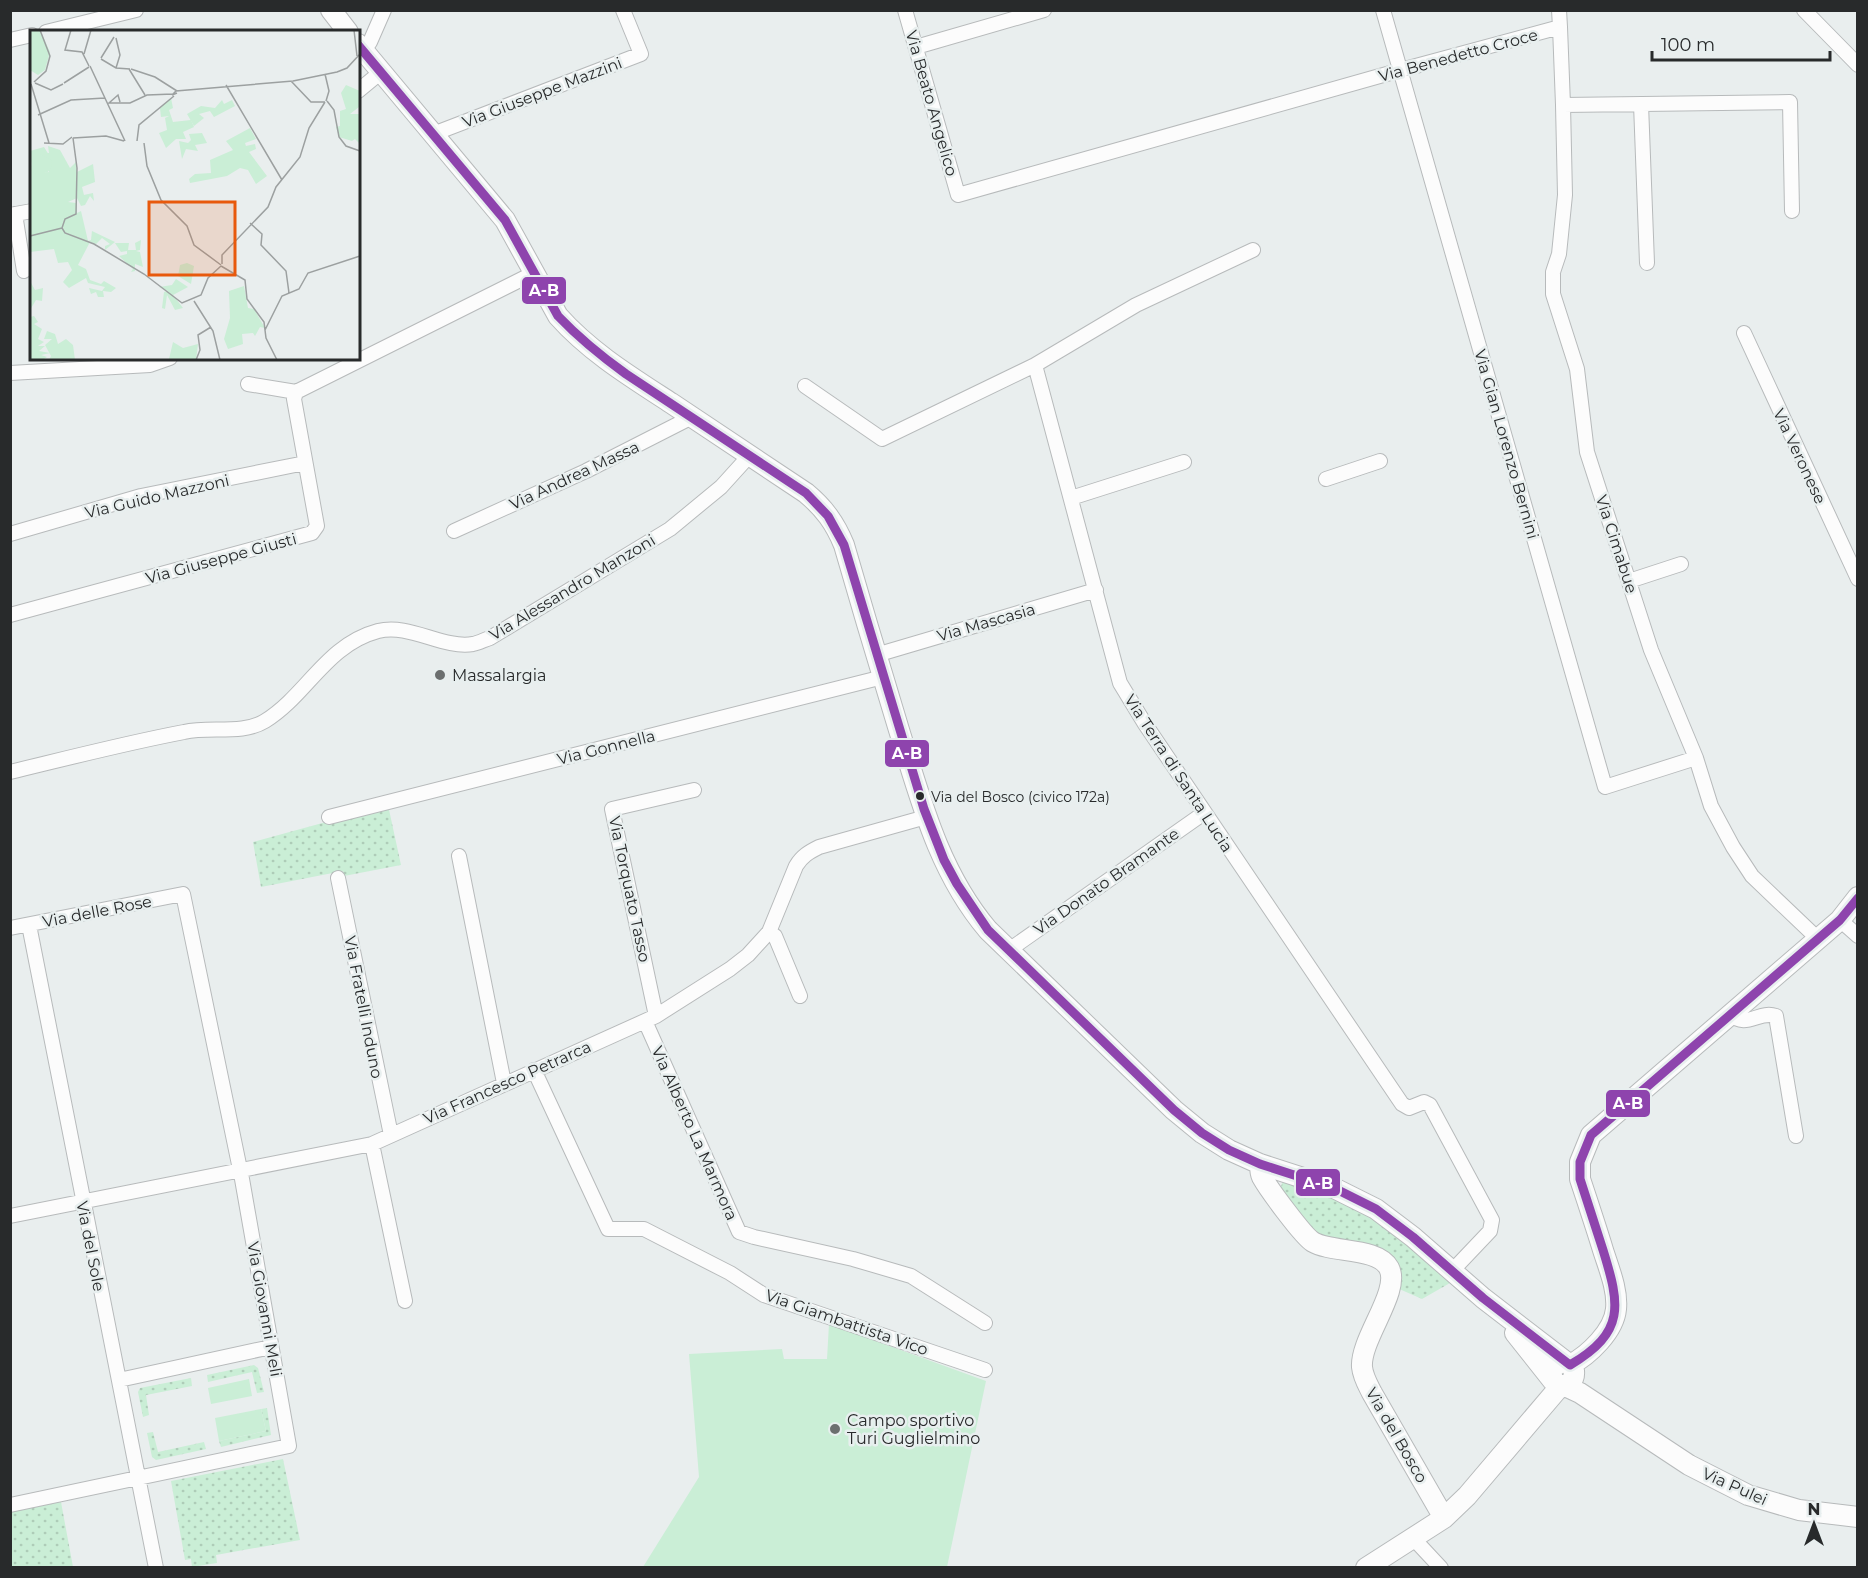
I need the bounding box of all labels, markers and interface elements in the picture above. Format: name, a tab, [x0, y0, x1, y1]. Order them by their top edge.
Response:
scale bar	[1652, 24, 1830, 62]
street label: Via Benedetto Croce	[1376, 25, 1540, 86]
street label: Via Beato Angelico	[902, 28, 961, 178]
inset map	[30, 30, 360, 360]
text: 100 m	[1661, 34, 1715, 56]
street label: Via Giuseppe Mazzini	[460, 53, 625, 132]
line badge: A-B	[521, 276, 567, 305]
text: A-B	[528, 281, 559, 300]
street label: Via Gian Lorenzo Bernini	[1470, 347, 1543, 541]
street label: Via Veronese	[1769, 406, 1830, 507]
street label: Via Andrea Massa	[506, 437, 642, 514]
street label: Via Guido Mazzoni	[83, 471, 231, 522]
street label: Via Cimabue	[1592, 493, 1641, 596]
street label: Via Giuseppe Giusti	[144, 529, 299, 588]
street label: Via Alessandro Manzoni	[486, 530, 659, 645]
street label: Via Mascasia	[935, 599, 1037, 646]
place label: Massalargia	[452, 666, 546, 685]
marker: Massalargia	[433, 668, 447, 682]
street label: Via Terra di Santa Lucia	[1120, 691, 1237, 856]
street label: Via Gonnella	[555, 726, 657, 769]
line badge: A-B	[884, 739, 930, 768]
text: A-B	[891, 744, 922, 763]
place label: Via del Bosco (civico 172a)	[931, 788, 1110, 806]
marker: Via del Bosco (civico 172a)	[914, 790, 926, 802]
street label: Via Torquato Tasso	[605, 814, 654, 964]
street label: Via Donato Bramante	[1030, 824, 1183, 939]
street label: Via delle Rose	[41, 892, 153, 931]
street label: Via Fratelli Induno	[340, 934, 387, 1080]
street label: Via Francesco Petrarca	[420, 1037, 594, 1128]
street label: Via Alberto La Marmora	[648, 1043, 742, 1223]
line badge: A-B	[1605, 1089, 1651, 1118]
text: A-B	[1612, 1094, 1643, 1113]
line badge: A-B	[1295, 1168, 1341, 1197]
text: A-B	[1302, 1174, 1333, 1193]
street label: Via del Sole	[72, 1199, 109, 1293]
street label: Via Giovanni Meli	[243, 1240, 286, 1378]
street label: Via Giambattista Vico	[763, 1286, 931, 1359]
street label: Via del Bosco	[1362, 1384, 1431, 1486]
place label: Campo sportivo Turi Guglielmino	[847, 1411, 980, 1448]
marker: Campo sportivo Turi Guglielmino	[828, 1422, 842, 1436]
street label: Via Pulei	[1699, 1464, 1770, 1509]
north arrow	[1784, 1494, 1844, 1554]
text: N	[1808, 1500, 1820, 1519]

